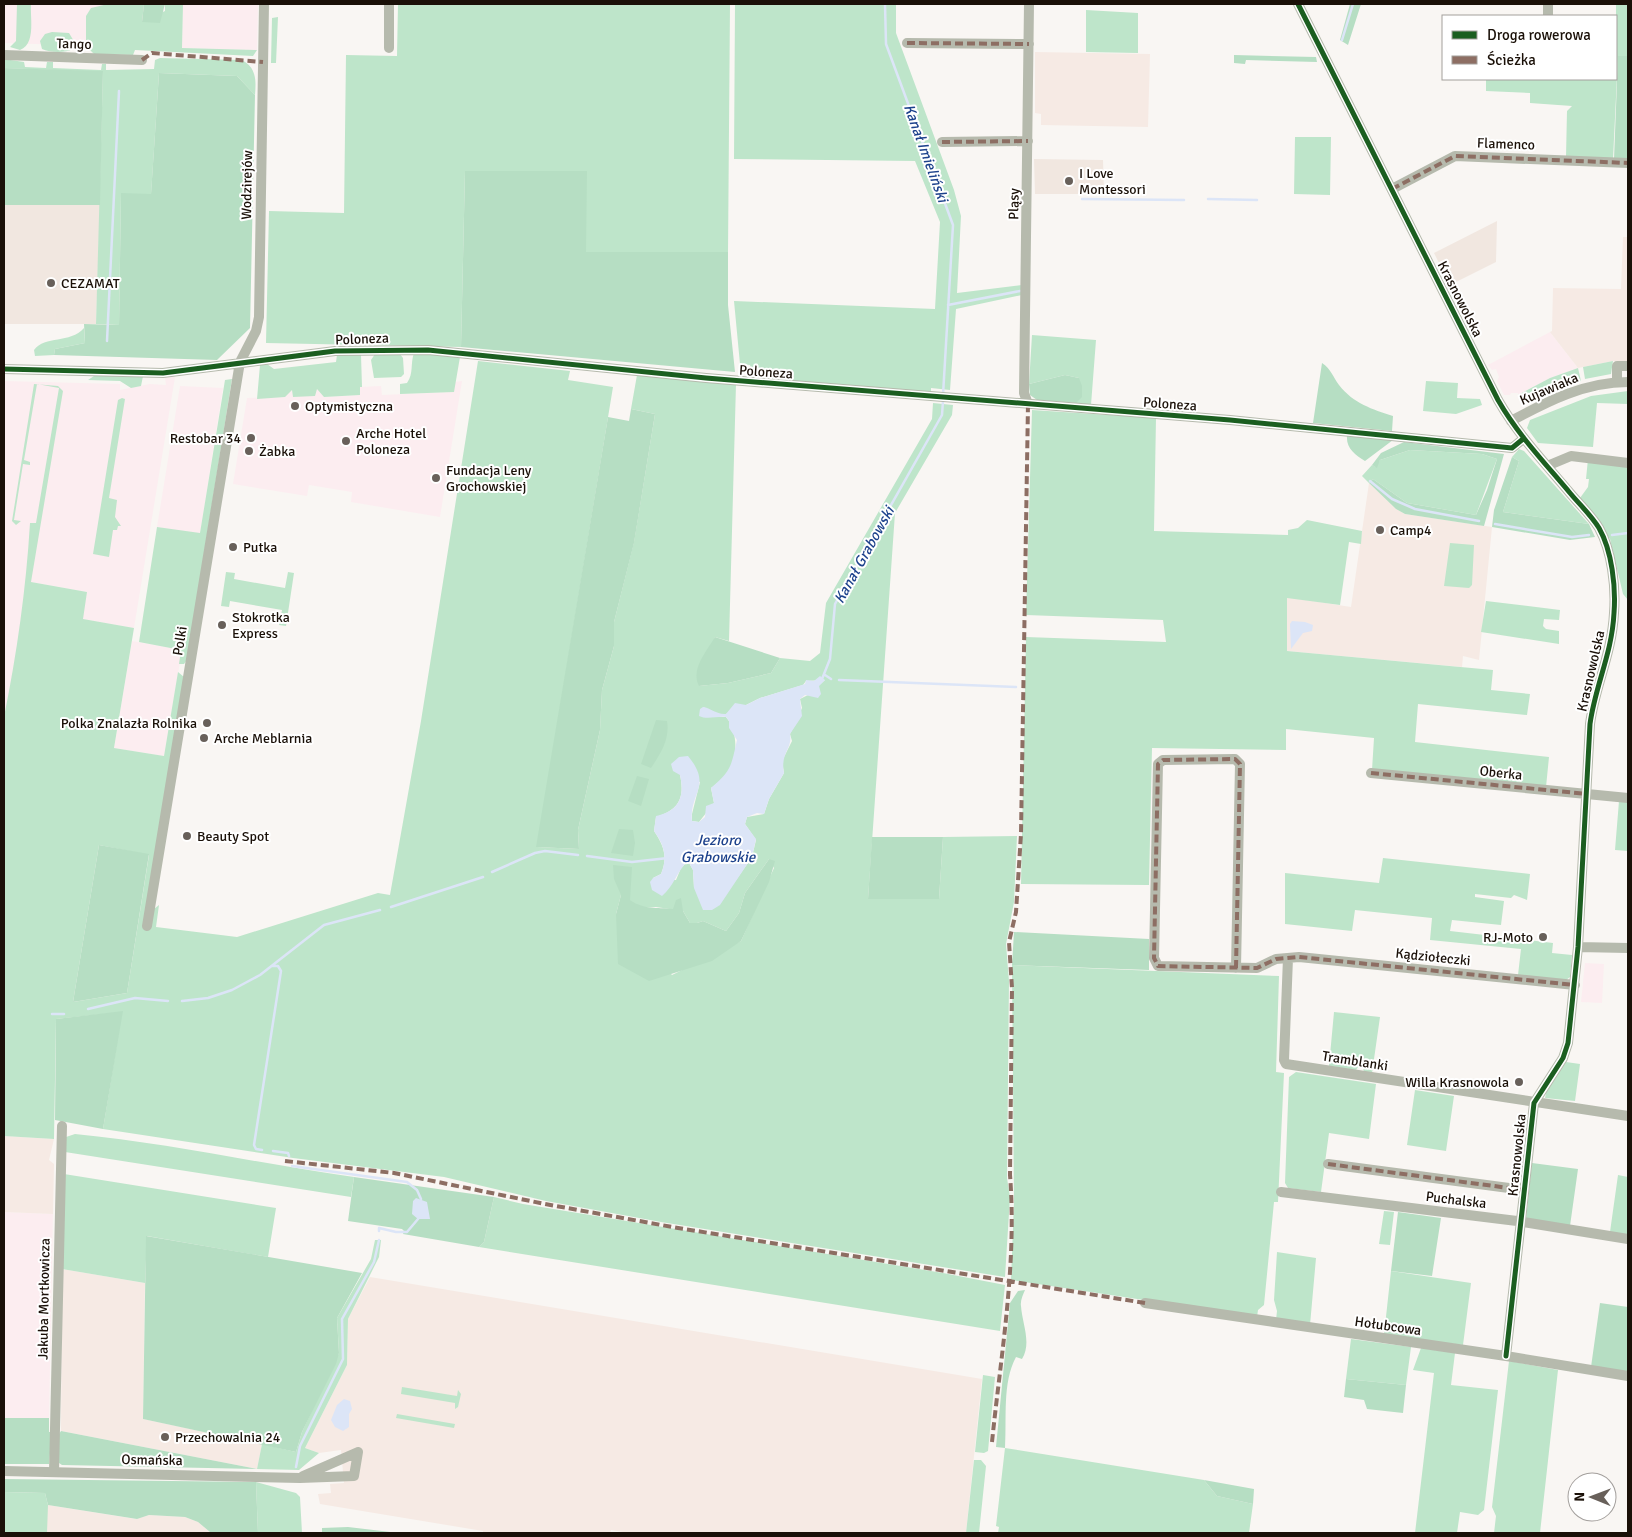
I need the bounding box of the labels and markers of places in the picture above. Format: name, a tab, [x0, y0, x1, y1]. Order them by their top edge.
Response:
place label: I Love Montessori	[1079, 165, 1146, 198]
marker: I Love Montessori	[1063, 175, 1075, 187]
place label: CEZAMAT	[61, 275, 120, 292]
marker: CEZAMAT	[45, 277, 57, 289]
place label: Optymistyczna	[305, 398, 393, 415]
marker: Optymistyczna	[289, 400, 301, 412]
place label: Arche Hotel Poloneza	[356, 425, 426, 458]
place label: Restobar 34	[170, 430, 241, 447]
marker: Restobar 34	[245, 432, 257, 444]
marker: Arche Hotel Poloneza	[340, 435, 352, 447]
place label: Żabka	[259, 443, 295, 460]
marker: Żabka	[243, 445, 255, 457]
place label: Fundacja Leny Grochowskiej	[446, 462, 532, 495]
marker: Fundacja Leny Grochowskiej	[430, 472, 442, 484]
place label: Camp4	[1390, 522, 1432, 539]
marker: Camp4	[1374, 524, 1386, 536]
place label: Putka	[243, 539, 277, 556]
marker: Putka	[227, 541, 239, 553]
place label: Stokrotka Express	[232, 609, 290, 642]
marker: Stokrotka Express	[216, 619, 228, 631]
place label: Polka Znalazła Rolnika	[61, 715, 197, 732]
marker: Polka Znalazła Rolnika	[201, 717, 213, 729]
place label: Arche Meblarnia	[214, 730, 312, 747]
marker: Arche Meblarnia	[198, 732, 210, 744]
place label: Beauty Spot	[197, 828, 269, 845]
marker: Beauty Spot	[181, 830, 193, 842]
place label: RJ-Moto	[1483, 929, 1533, 946]
marker: RJ-Moto	[1537, 931, 1549, 943]
place label: Willa Krasnowola	[1405, 1074, 1509, 1091]
marker: Willa Krasnowola	[1513, 1076, 1525, 1088]
place label: Przechowalnia 24	[175, 1429, 281, 1446]
marker: Przechowalnia 24	[159, 1431, 171, 1443]

